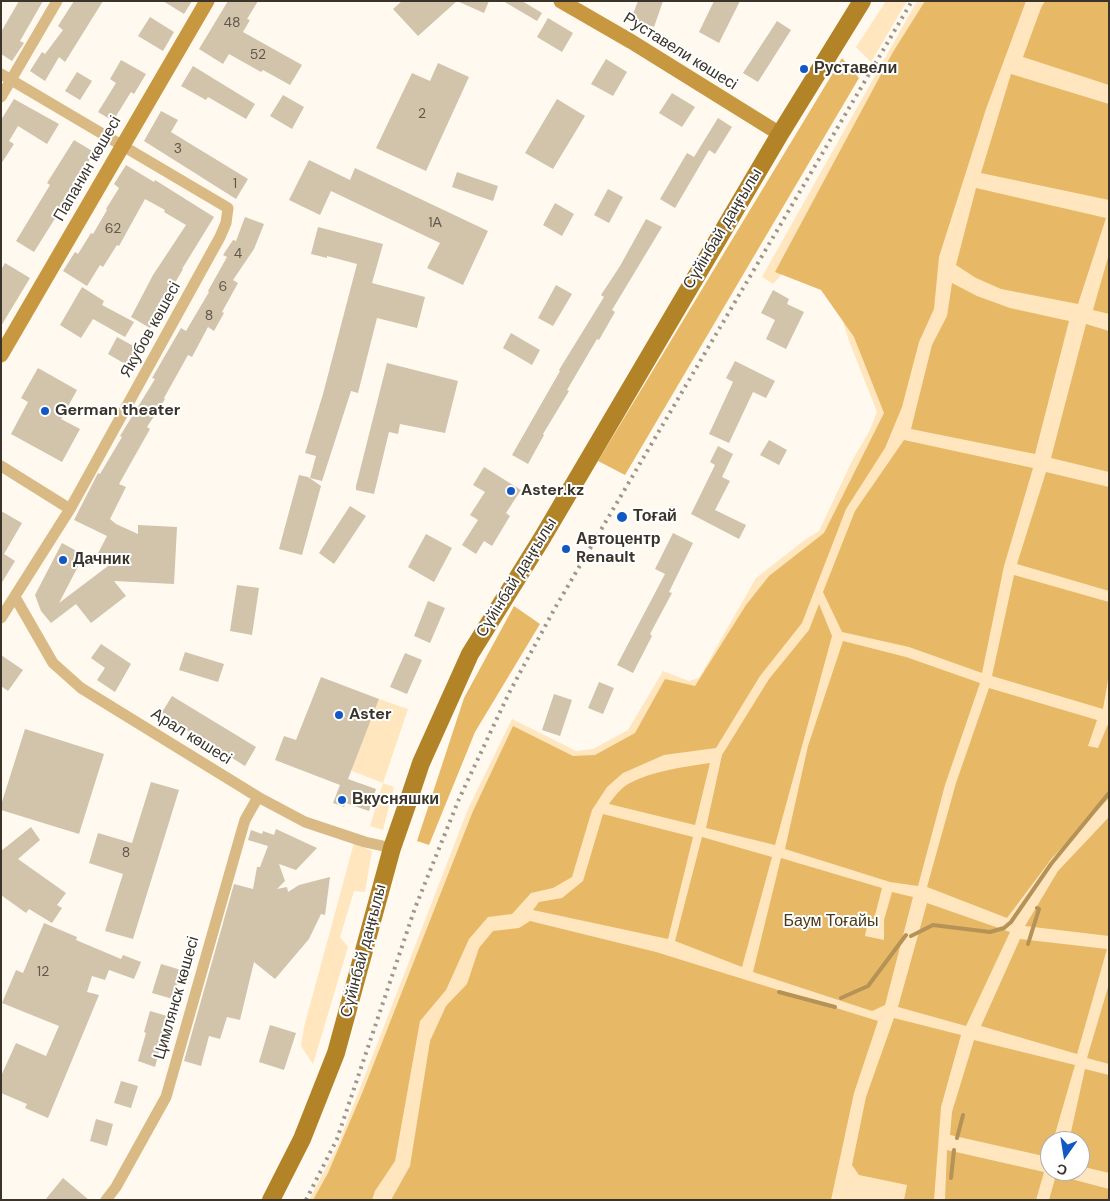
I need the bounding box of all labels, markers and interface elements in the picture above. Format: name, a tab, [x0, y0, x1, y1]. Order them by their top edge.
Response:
street label: Руставели көшесі	[619, 9, 741, 95]
house number: 48	[223, 15, 241, 31]
house number: 52	[250, 47, 266, 63]
place label: Руставели	[814, 59, 897, 79]
marker: Руставели	[798, 63, 810, 75]
house number: 2	[418, 106, 426, 122]
street label: Папанин көшесі	[50, 113, 126, 225]
house number: 3	[174, 141, 182, 157]
street label: Сүйінбай даңғылы	[679, 165, 767, 293]
house number: 1	[233, 176, 237, 192]
house number: 1А	[428, 215, 442, 231]
house number: 62	[105, 221, 121, 237]
house number: 4	[234, 246, 242, 262]
street label: Якубов көшесі	[117, 279, 185, 381]
house number: 6	[219, 279, 227, 295]
house number: 8	[205, 308, 213, 324]
place label: German theater	[55, 401, 180, 421]
marker: German theater	[39, 405, 51, 417]
place label: Aster.kz	[521, 481, 584, 501]
marker: Aster.kz	[505, 485, 517, 497]
place label: Тоғай	[633, 507, 677, 527]
marker: Тоғай	[615, 510, 629, 524]
street label: Сүйінбай даңғылы	[473, 515, 561, 641]
place label: Автоцентр Renault	[576, 530, 661, 568]
marker: Автоцентр Renault	[560, 543, 572, 555]
place label: Дачник	[73, 550, 130, 570]
marker: Дачник	[57, 554, 69, 566]
street label: Арал көшесі	[147, 705, 235, 769]
place label: Aster	[349, 705, 392, 725]
marker: Aster	[333, 709, 345, 721]
place label: Вкусняшки	[352, 790, 439, 810]
marker: Вкусняшки	[336, 794, 348, 806]
house number: 8	[122, 845, 130, 861]
street label: Сүйінбай даңғылы	[337, 882, 391, 1020]
park label: Баум Тоғайы	[784, 912, 878, 932]
street label: Цимлянск көшесі	[150, 934, 204, 1062]
house number: 12	[37, 964, 49, 980]
north arrow	[1040, 1131, 1090, 1181]
text: С	[1055, 1160, 1069, 1180]

